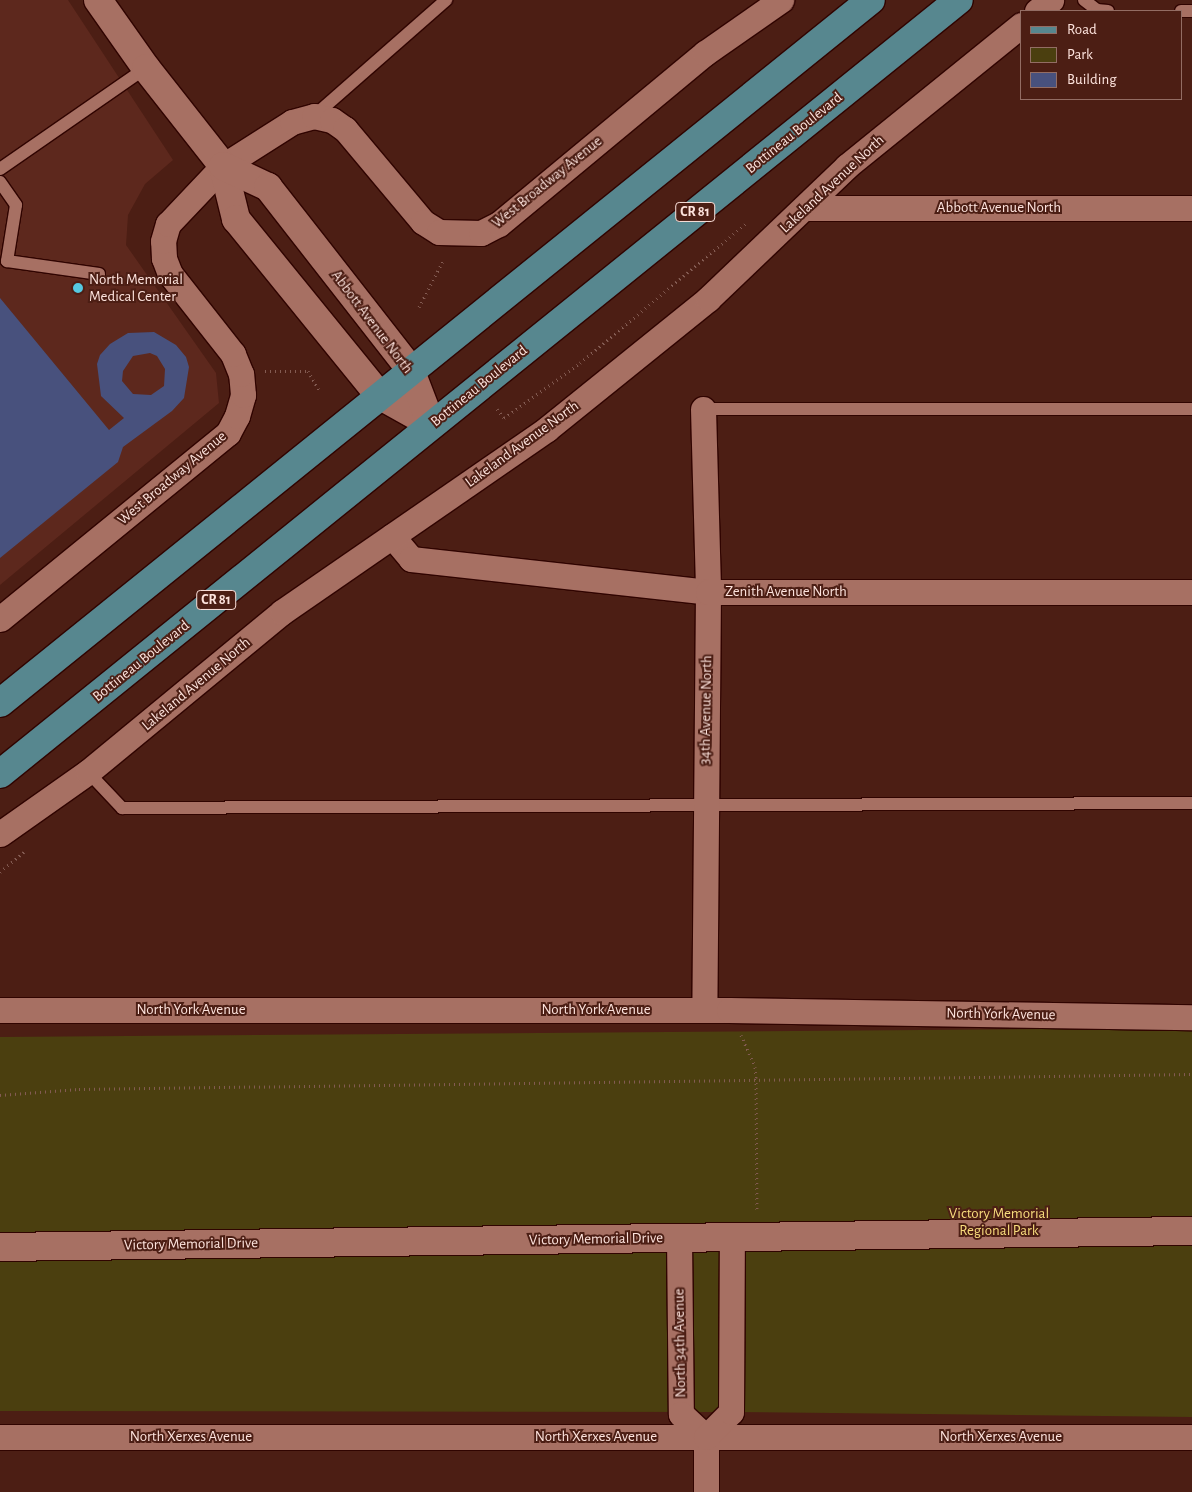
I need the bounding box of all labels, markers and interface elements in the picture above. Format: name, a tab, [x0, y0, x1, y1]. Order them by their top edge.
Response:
legend	[1020, 10, 1182, 100]
text: Road	[1067, 22, 1097, 37]
text: Park	[1067, 47, 1093, 62]
text: Building	[1067, 72, 1117, 87]
street label: Bottineau Boulevard	[742, 88, 846, 178]
street label: Lakeland Avenue North	[776, 131, 888, 237]
street label: West Broadway Avenue	[488, 132, 606, 232]
street label: Abbott Avenue North	[937, 199, 1061, 217]
road number: CR 81	[675, 200, 715, 223]
street label: Abbott Avenue North	[327, 267, 417, 377]
place label: North Memorial Medical Center	[89, 270, 183, 305]
marker: North Memorial Medical Center	[71, 281, 85, 295]
street label: Bottineau Boulevard	[427, 341, 531, 431]
street label: Lakeland Avenue North	[462, 397, 582, 491]
street label: West Broadway Avenue	[114, 427, 230, 529]
street label: Zenith Avenue North	[725, 583, 847, 601]
road number: CR 81	[196, 588, 236, 612]
street label: Bottineau Boulevard	[89, 616, 193, 706]
street label: Lakeland Avenue North	[138, 633, 254, 735]
street label: 34th Avenue North	[696, 655, 716, 765]
street label: North York Avenue	[136, 1001, 246, 1019]
street label: North York Avenue	[541, 1001, 651, 1019]
street label: North York Avenue	[946, 1004, 1056, 1024]
park label: Victory Memorial Regional Park	[949, 1204, 1049, 1239]
street label: Victory Memorial Drive	[529, 1229, 663, 1249]
street label: Victory Memorial Drive	[124, 1234, 258, 1254]
street label: North 34th Avenue	[670, 1288, 690, 1398]
street label: North Xerxes Avenue	[130, 1428, 252, 1446]
street label: North Xerxes Avenue	[535, 1428, 657, 1446]
street label: North Xerxes Avenue	[940, 1428, 1062, 1446]

